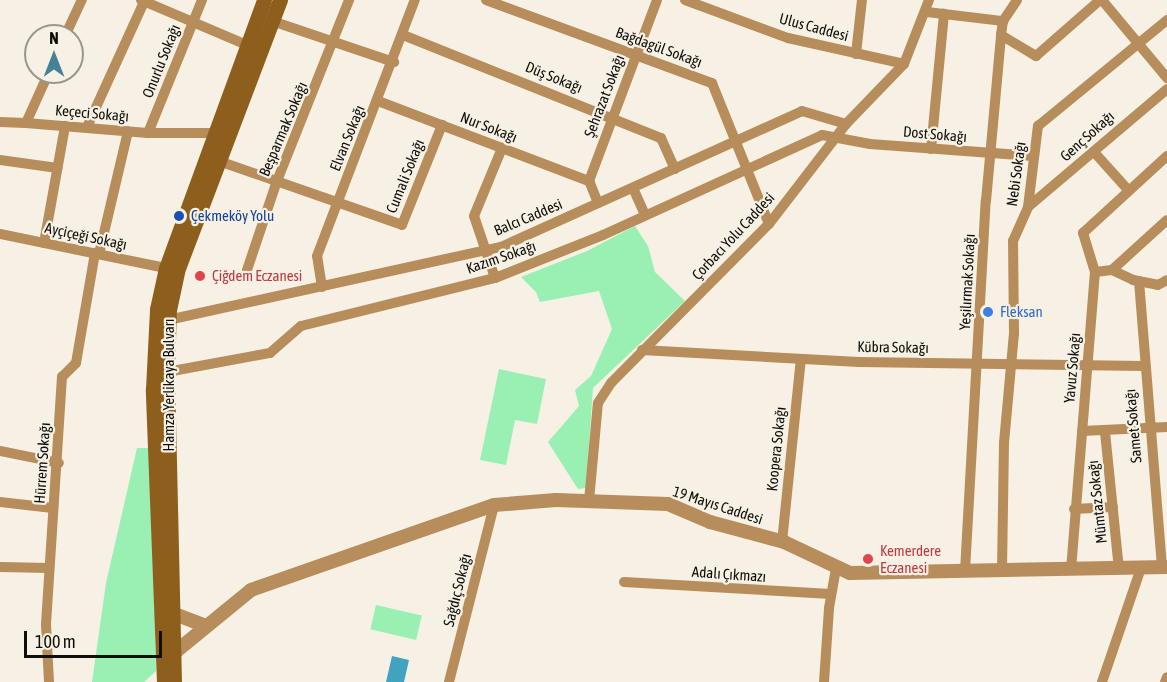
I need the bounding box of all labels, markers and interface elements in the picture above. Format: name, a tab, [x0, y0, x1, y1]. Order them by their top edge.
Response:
street label: Ulus Caddesi	[777, 9, 851, 45]
street label: Onurlu Sokağı	[138, 22, 184, 100]
street label: Bağdagül Sokağı	[613, 23, 705, 71]
north arrow	[24, 24, 84, 84]
text: N	[49, 29, 59, 47]
street label: Şehrazat Sokağı	[580, 52, 628, 140]
street label: Düş Sokağı	[523, 57, 585, 97]
street label: Beşparmak Sokağı	[255, 79, 311, 179]
street label: Keçeci Sokağı	[54, 101, 130, 125]
street label: Elvan Sokağı	[326, 102, 368, 174]
street label: Genç Sokağı	[1056, 107, 1118, 165]
street label: Nur Sokağı	[458, 108, 520, 146]
street label: Dost Sokağı	[902, 122, 968, 146]
street label: Cumali Sokağı	[382, 136, 428, 216]
street label: Nebi Sokağı	[1003, 141, 1029, 207]
street label: Çorbacı Yolu Caddesi	[688, 189, 778, 283]
street label: Balcı Caddesi	[491, 195, 565, 239]
place label: Çekmeköy Yolu	[191, 207, 274, 225]
marker: Çekmeköy Yolu	[172, 209, 186, 223]
street label: Ayçiçeği Sokağı	[43, 219, 129, 253]
street label: Yeşilırmak Sokağı	[955, 233, 979, 331]
street label: Kazım Sokağı	[464, 237, 538, 277]
place label: Çiğdem Eczanesi	[212, 267, 302, 285]
marker: Çiğdem Eczanesi	[193, 269, 207, 283]
place label: Fleksan	[1000, 303, 1043, 321]
marker: Fleksan	[981, 305, 995, 319]
street label: Hamza Yerlikaya Bulvarı	[160, 318, 178, 452]
street label: Yavuz Sokağı	[1060, 332, 1084, 404]
street label: Kübra Sokağı	[857, 337, 929, 357]
street label: Samet Sokağı	[1121, 388, 1145, 464]
street label: Koopera Sokağı	[763, 406, 789, 492]
street label: Hürrem Sokağı	[30, 422, 54, 504]
street label: Mümtaz Sokağı	[1084, 459, 1110, 545]
street label: 19 Mayıs Caddesi	[671, 482, 765, 528]
place label: Kemerdere Eczanesi	[880, 541, 941, 576]
street label: Sağdıç Sokağı	[439, 552, 475, 628]
marker: Kemerdere Eczanesi	[861, 552, 875, 566]
street label: Adalı Çıkmazı	[691, 562, 767, 586]
scale bar	[27, 619, 165, 657]
text: 100 m	[35, 631, 76, 652]

